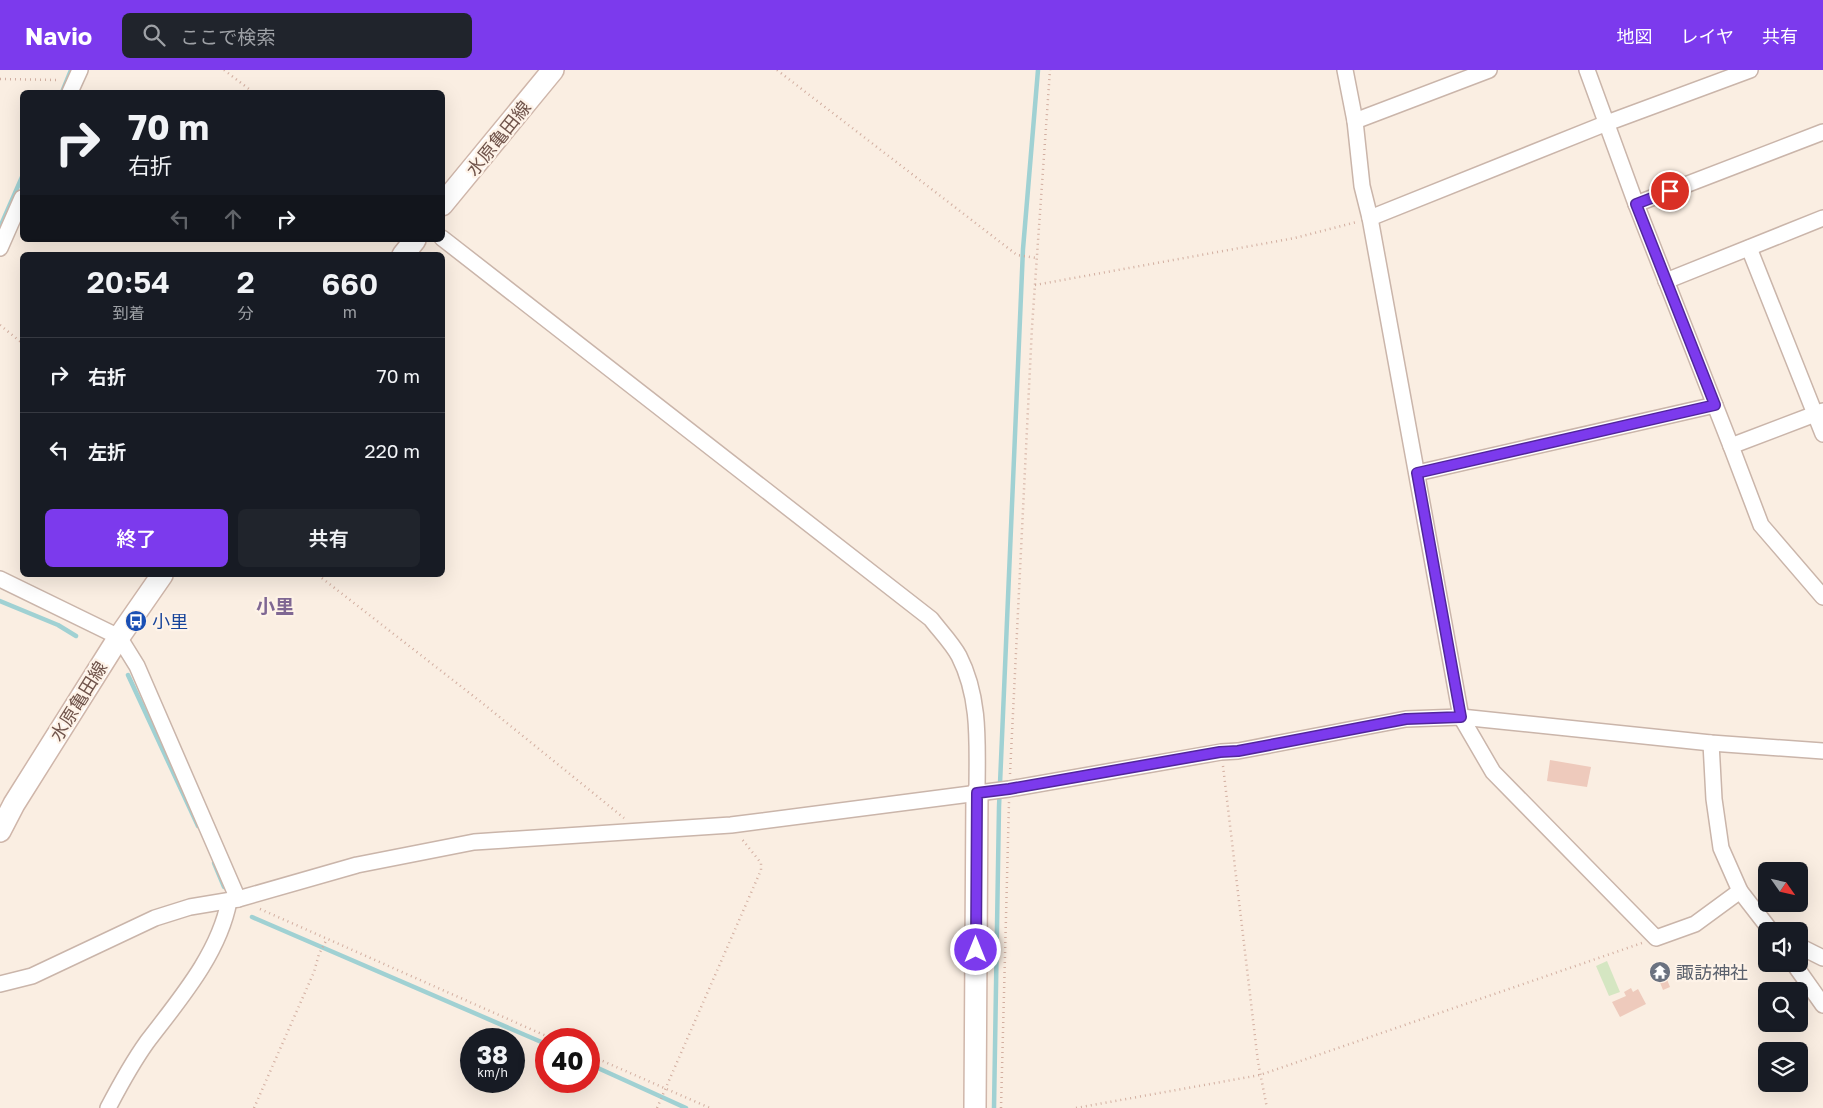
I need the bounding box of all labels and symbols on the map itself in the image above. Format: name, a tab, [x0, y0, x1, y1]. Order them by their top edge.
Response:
street label: 水原亀田線	[461, 96, 535, 180]
pin	[1649, 170, 1691, 212]
district label: 小里	[256, 594, 294, 617]
bus stop icon: 小里	[124, 609, 148, 633]
place label: 小里	[152, 610, 188, 632]
street label: 水原亀田線	[45, 657, 111, 745]
north arrow	[1758, 862, 1808, 912]
position arrow	[949, 923, 1001, 975]
temple icon: 諏訪神社	[1648, 960, 1672, 984]
place label: 諏訪神社	[1676, 961, 1748, 983]
speed limit sign: 40	[535, 1028, 600, 1093]

